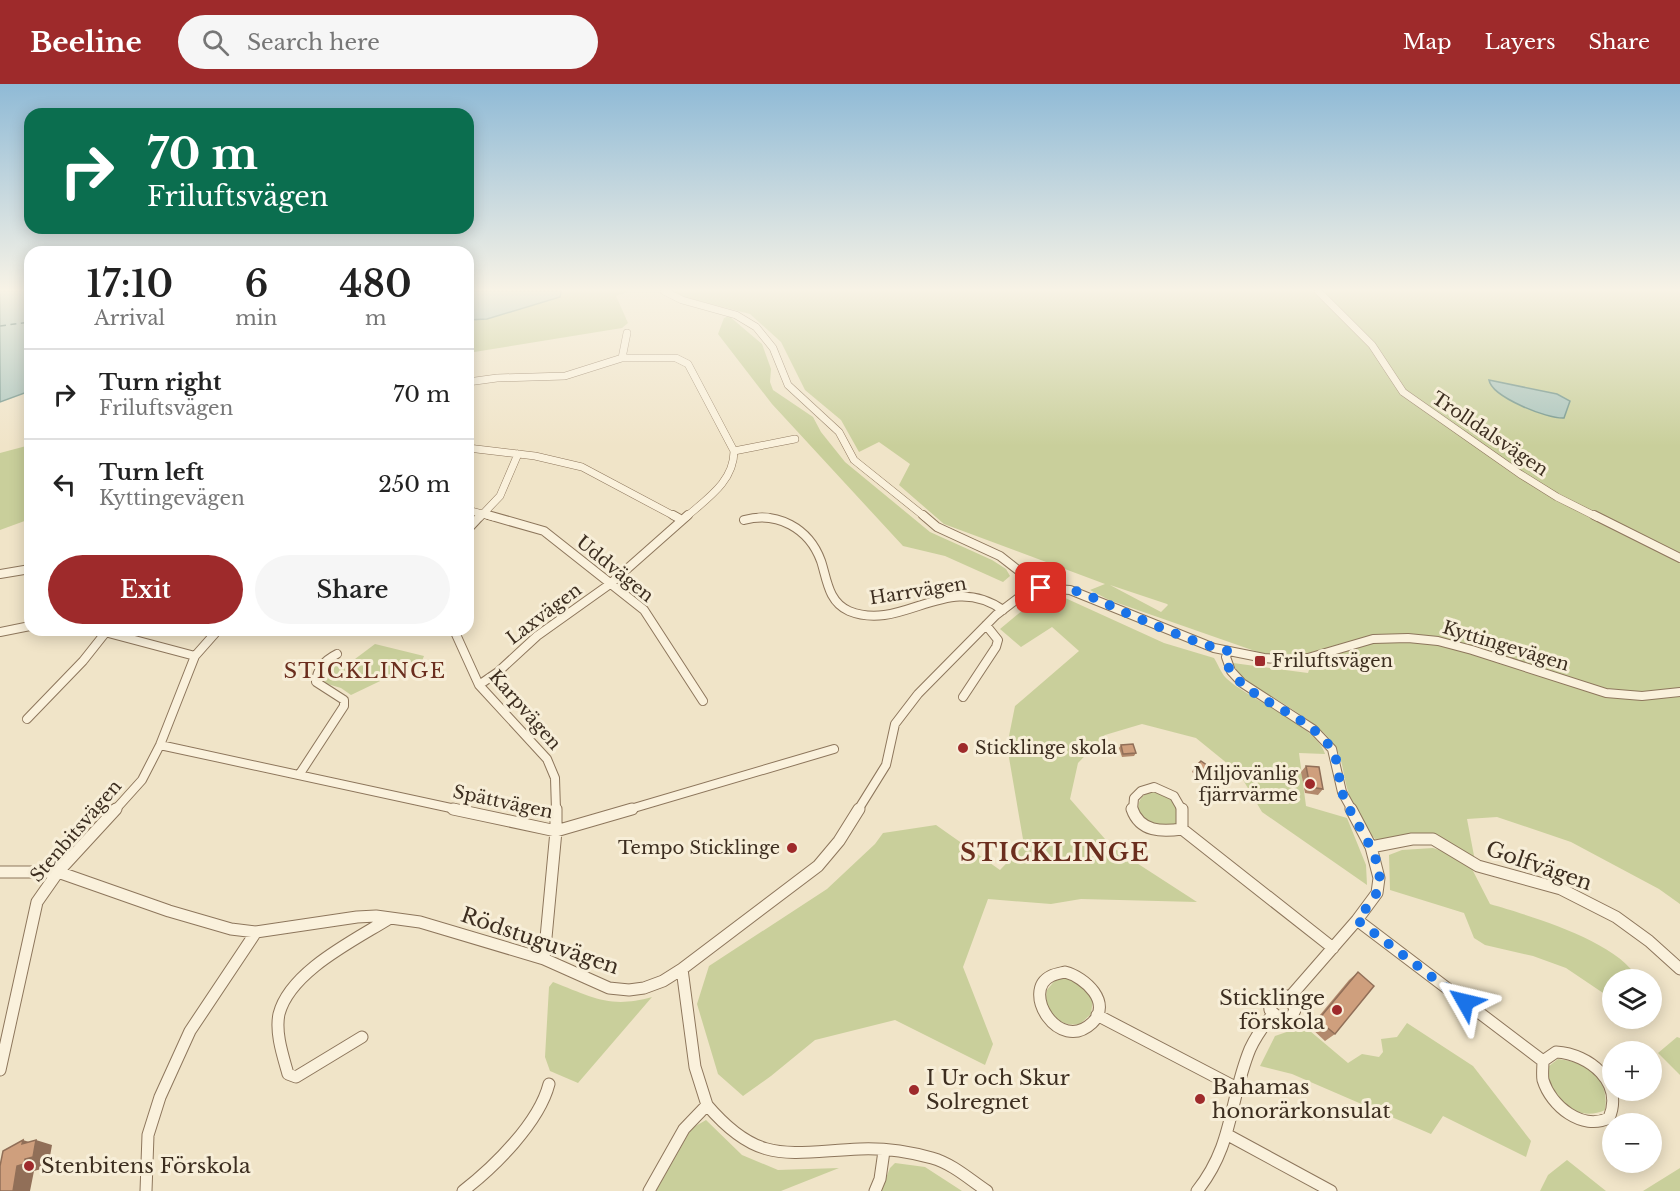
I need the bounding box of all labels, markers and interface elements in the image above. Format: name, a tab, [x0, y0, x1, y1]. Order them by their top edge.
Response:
search box	[178, 15, 598, 69]
text: Beeline	[30, 25, 142, 60]
icon: search	[199, 26, 232, 59]
text: Search here	[247, 29, 380, 56]
text: Map	[1403, 29, 1452, 55]
text: Layers	[1485, 29, 1556, 55]
text: Share	[1589, 29, 1650, 55]
text: 70 m	[147, 128, 258, 180]
icon: right	[48, 132, 126, 210]
text: Friluftsvägen	[147, 180, 328, 213]
text: 17:10	[86, 262, 173, 307]
text: 6	[244, 262, 268, 307]
text: 480	[340, 262, 412, 307]
text: Arrival	[94, 306, 165, 330]
text: min	[235, 306, 277, 330]
text: m	[365, 306, 386, 330]
text: Turn right	[99, 369, 221, 396]
icon: right	[48, 378, 81, 411]
text: 70 m	[393, 381, 450, 408]
street label: Trolldalsvägen	[1428, 387, 1552, 481]
text: Friluftsvägen	[99, 396, 233, 420]
text: Turn left	[99, 459, 204, 486]
icon: left	[48, 468, 81, 501]
text: 250 m	[378, 471, 450, 498]
text: Kyttingevägen	[99, 486, 245, 510]
street label: Uddvägen	[572, 531, 658, 607]
button: Exit	[48, 555, 243, 624]
button: Share	[255, 555, 450, 624]
pin	[1015, 562, 1066, 613]
icon: arrive	[1024, 571, 1057, 604]
street label: Harrvägen	[868, 572, 968, 610]
street label: Laxvägen	[502, 579, 586, 649]
street label: Kyttingevägen	[1440, 616, 1572, 676]
place label: Friluftsvägen	[1272, 650, 1393, 672]
marker: Friluftsvägen	[1253, 654, 1267, 668]
district label: STICKLINGE	[283, 658, 447, 684]
street label: Karpvägen	[484, 666, 566, 754]
place label: Sticklinge skola	[975, 737, 1117, 759]
marker: Sticklinge skola	[956, 741, 970, 755]
place label: Miljövänlig fjärrvärme	[1194, 763, 1298, 806]
street label: Stenbitsvägen	[26, 776, 126, 886]
marker: Miljövänlig fjärrvärme	[1303, 777, 1317, 791]
street label: Spättvägen	[451, 781, 555, 823]
street label: Golfvägen	[1482, 836, 1596, 896]
place label: Tempo Sticklinge	[618, 837, 780, 859]
district label: STICKLINGE	[960, 838, 1150, 867]
marker: Tempo Sticklinge	[785, 841, 799, 855]
street label: Rödstuguvägen	[457, 902, 623, 980]
map controls	[1602, 969, 1662, 1173]
button: layers	[1602, 969, 1662, 1029]
position arrow	[1433, 970, 1497, 1034]
place label: Sticklinge förskola	[1219, 985, 1325, 1035]
marker: Sticklinge förskola	[1330, 1003, 1344, 1017]
button: +	[1602, 1041, 1662, 1101]
place label: I Ur och Skur Solregnet	[926, 1065, 1070, 1115]
place label: Bahamas honorärkonsulat	[1212, 1074, 1390, 1124]
marker: I Ur och Skur Solregnet	[907, 1083, 921, 1097]
marker: Bahamas honorärkonsulat	[1193, 1092, 1207, 1106]
button: −	[1602, 1113, 1662, 1173]
place label: Stenbitens Förskola	[41, 1153, 251, 1179]
marker: Stenbitens Förskola	[22, 1159, 36, 1173]

